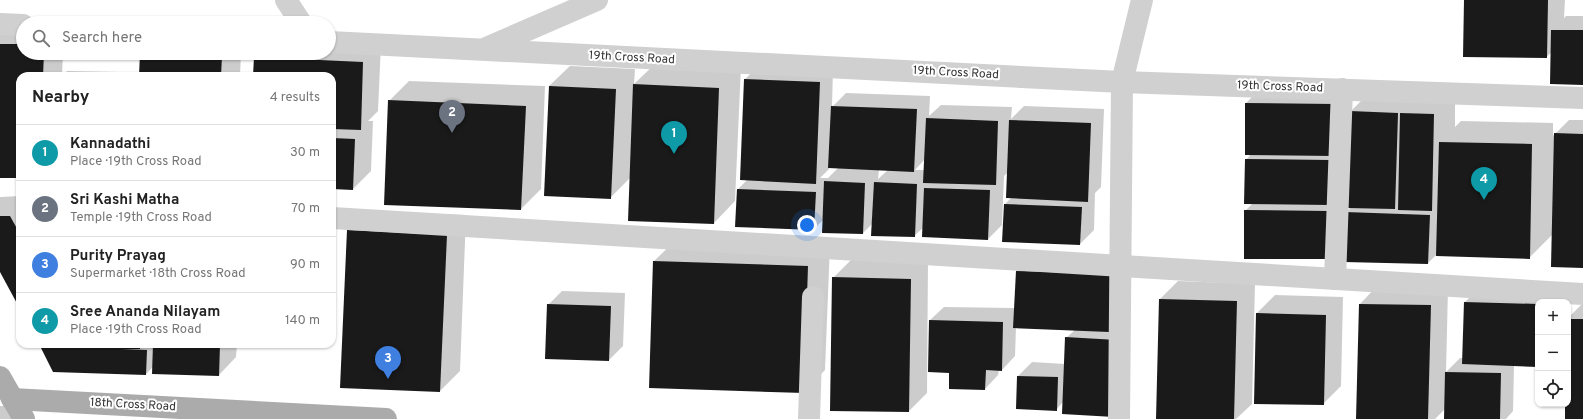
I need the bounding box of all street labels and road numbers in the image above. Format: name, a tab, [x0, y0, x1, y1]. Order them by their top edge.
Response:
street label: 19th Cross Road	[589, 48, 675, 68]
street label: 19th Cross Road	[913, 63, 999, 83]
street label: 19th Cross Road	[1237, 78, 1323, 96]
street label: 18th Cross Road	[90, 395, 176, 415]

